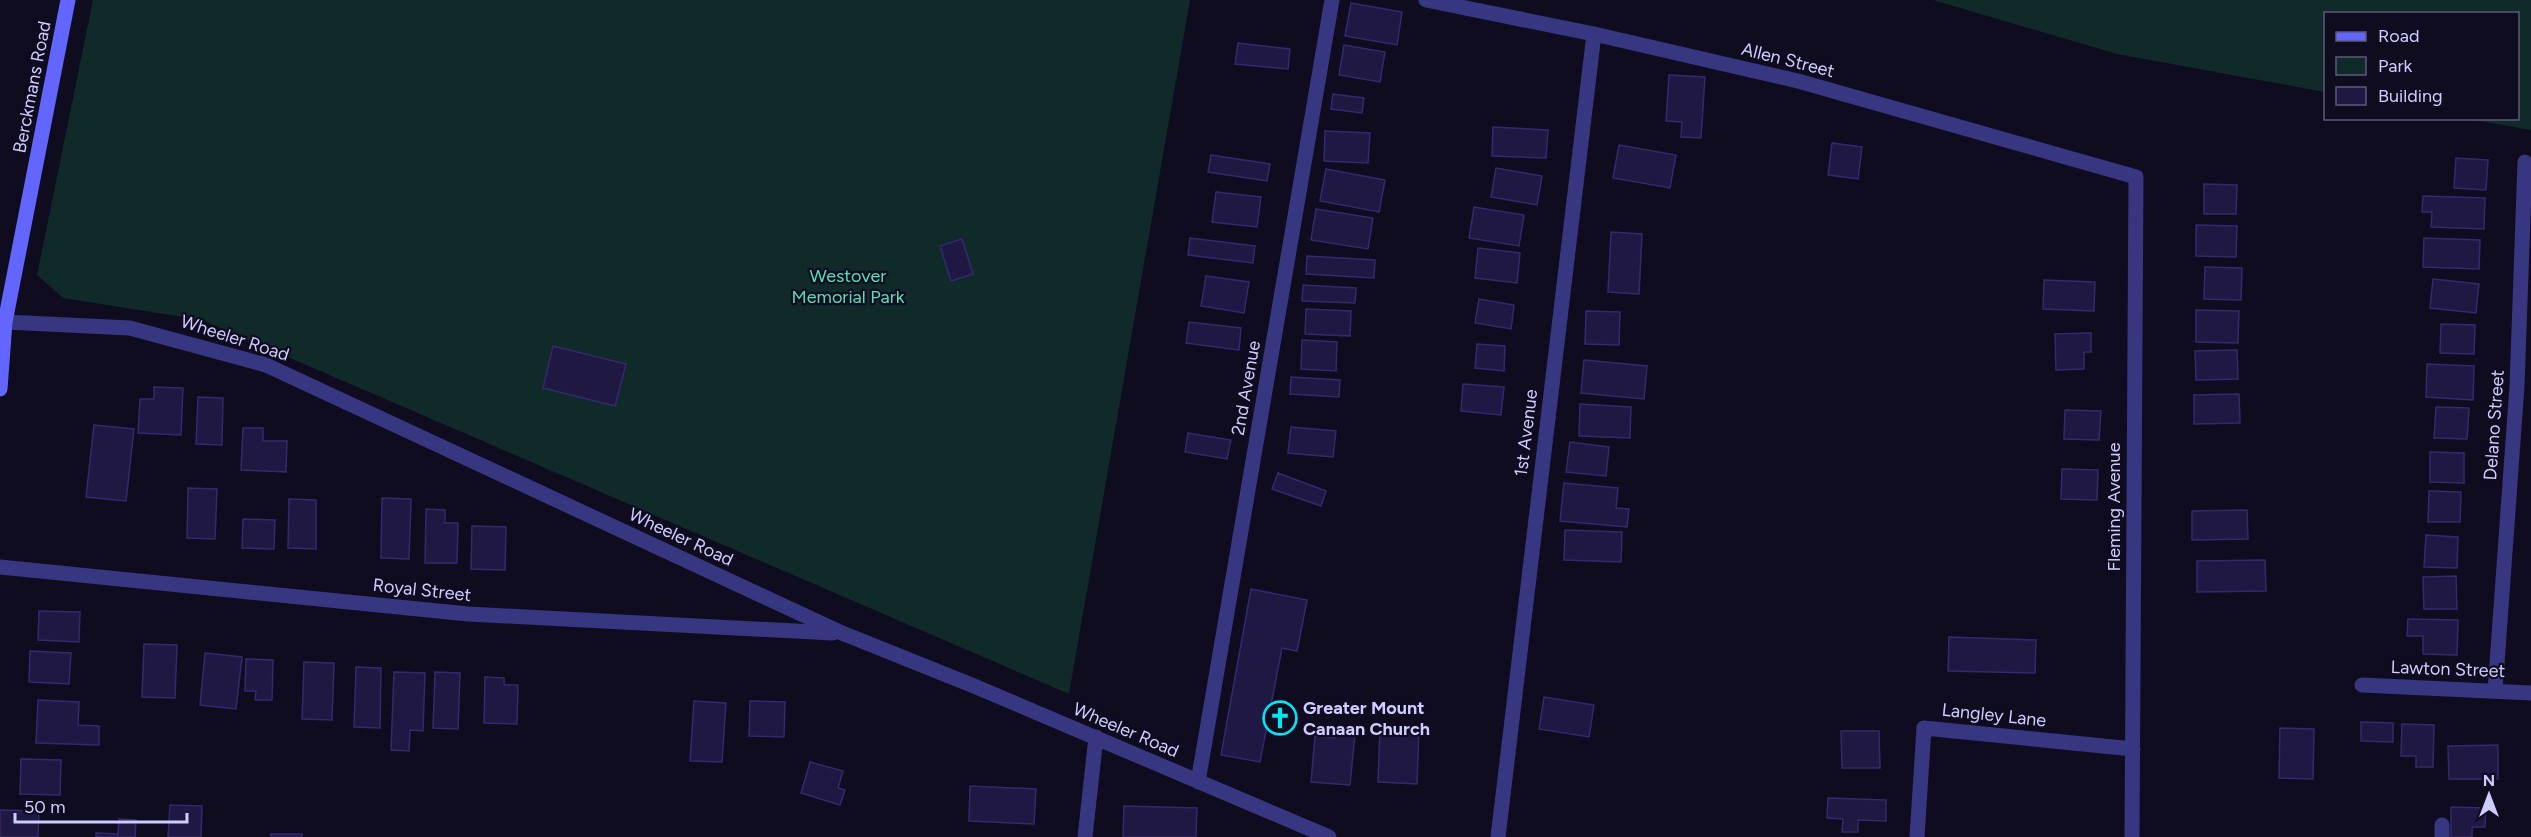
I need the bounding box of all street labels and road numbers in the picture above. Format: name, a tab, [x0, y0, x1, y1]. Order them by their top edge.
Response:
street label: Berckmans Road	[8, 19, 56, 155]
street label: Allen Street	[1739, 38, 1837, 82]
street label: Wheeler Road	[178, 310, 292, 366]
street label: 2nd Avenue	[1227, 339, 1265, 437]
street label: Delano Street	[2479, 369, 2509, 481]
street label: 1st Avenue	[1510, 388, 1542, 478]
street label: Fleming Avenue	[2103, 442, 2125, 571]
street label: Wheeler Road	[625, 503, 737, 571]
street label: Royal Street	[372, 574, 472, 606]
street label: Lawton Street	[2390, 656, 2506, 682]
street label: Wheeler Road	[1070, 698, 1182, 762]
street label: Langley Lane	[1941, 699, 2048, 731]

